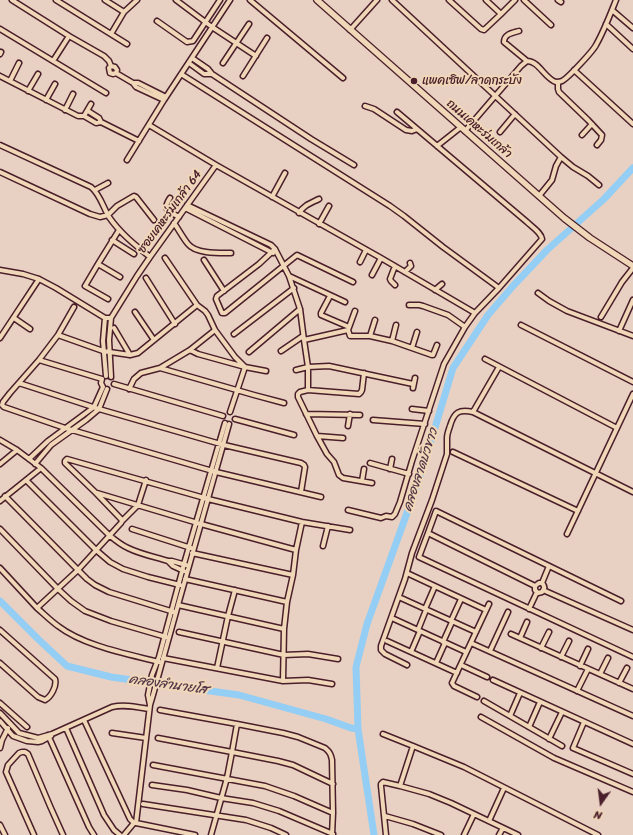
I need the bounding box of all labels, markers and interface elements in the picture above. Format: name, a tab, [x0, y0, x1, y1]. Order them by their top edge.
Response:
place label: แพคเซิฟ/ลาดกระบัง	[422, 74, 522, 88]
marker: แพคเซิฟ/ลาดกระบัง	[409, 76, 419, 86]
street label: ถนนเคหะร่มเกล้า	[443, 97, 515, 161]
street label: ซอยเคหะร่มเกล้า 64	[135, 168, 205, 256]
water label: คลองลาดบัวขาว	[400, 427, 442, 513]
water label: คลองลำนายโส	[128, 672, 208, 698]
north arrow	[581, 783, 621, 823]
text: N	[592, 805, 604, 825]

